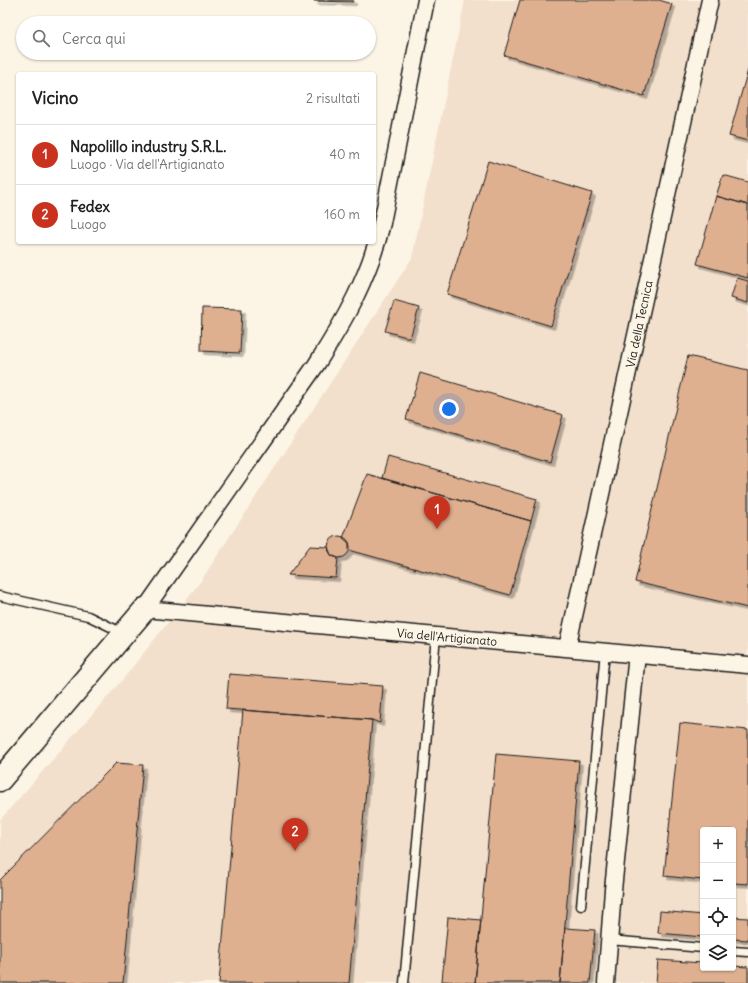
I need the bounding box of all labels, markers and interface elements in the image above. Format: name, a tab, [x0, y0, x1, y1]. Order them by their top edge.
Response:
search box	[16, 16, 376, 60]
icon: search	[30, 27, 52, 49]
text: Cerca qui	[62, 29, 126, 48]
text: Vicino	[32, 87, 78, 109]
text: 2 risultati	[306, 90, 360, 107]
text: Napolillo industry S.R.L.	[70, 137, 226, 156]
text: 1	[42, 146, 48, 163]
text: 40 m	[329, 146, 360, 163]
text: Luogo · Via dell'Artigianato	[70, 156, 225, 173]
text: Fedex	[70, 197, 110, 216]
text: 2	[41, 206, 49, 223]
text: 160 m	[324, 206, 360, 223]
text: Luogo	[70, 216, 106, 233]
street label: Via della Tecnica	[622, 279, 656, 369]
your location	[439, 399, 459, 419]
pin: 1	[424, 496, 450, 529]
street label: Via dell'Artigianato	[396, 625, 498, 649]
pin: 2	[282, 818, 308, 851]
map controls	[700, 827, 736, 971]
button: +	[700, 827, 736, 863]
button: −	[700, 863, 736, 899]
button: locate	[700, 899, 736, 935]
button: layers	[700, 935, 736, 971]

